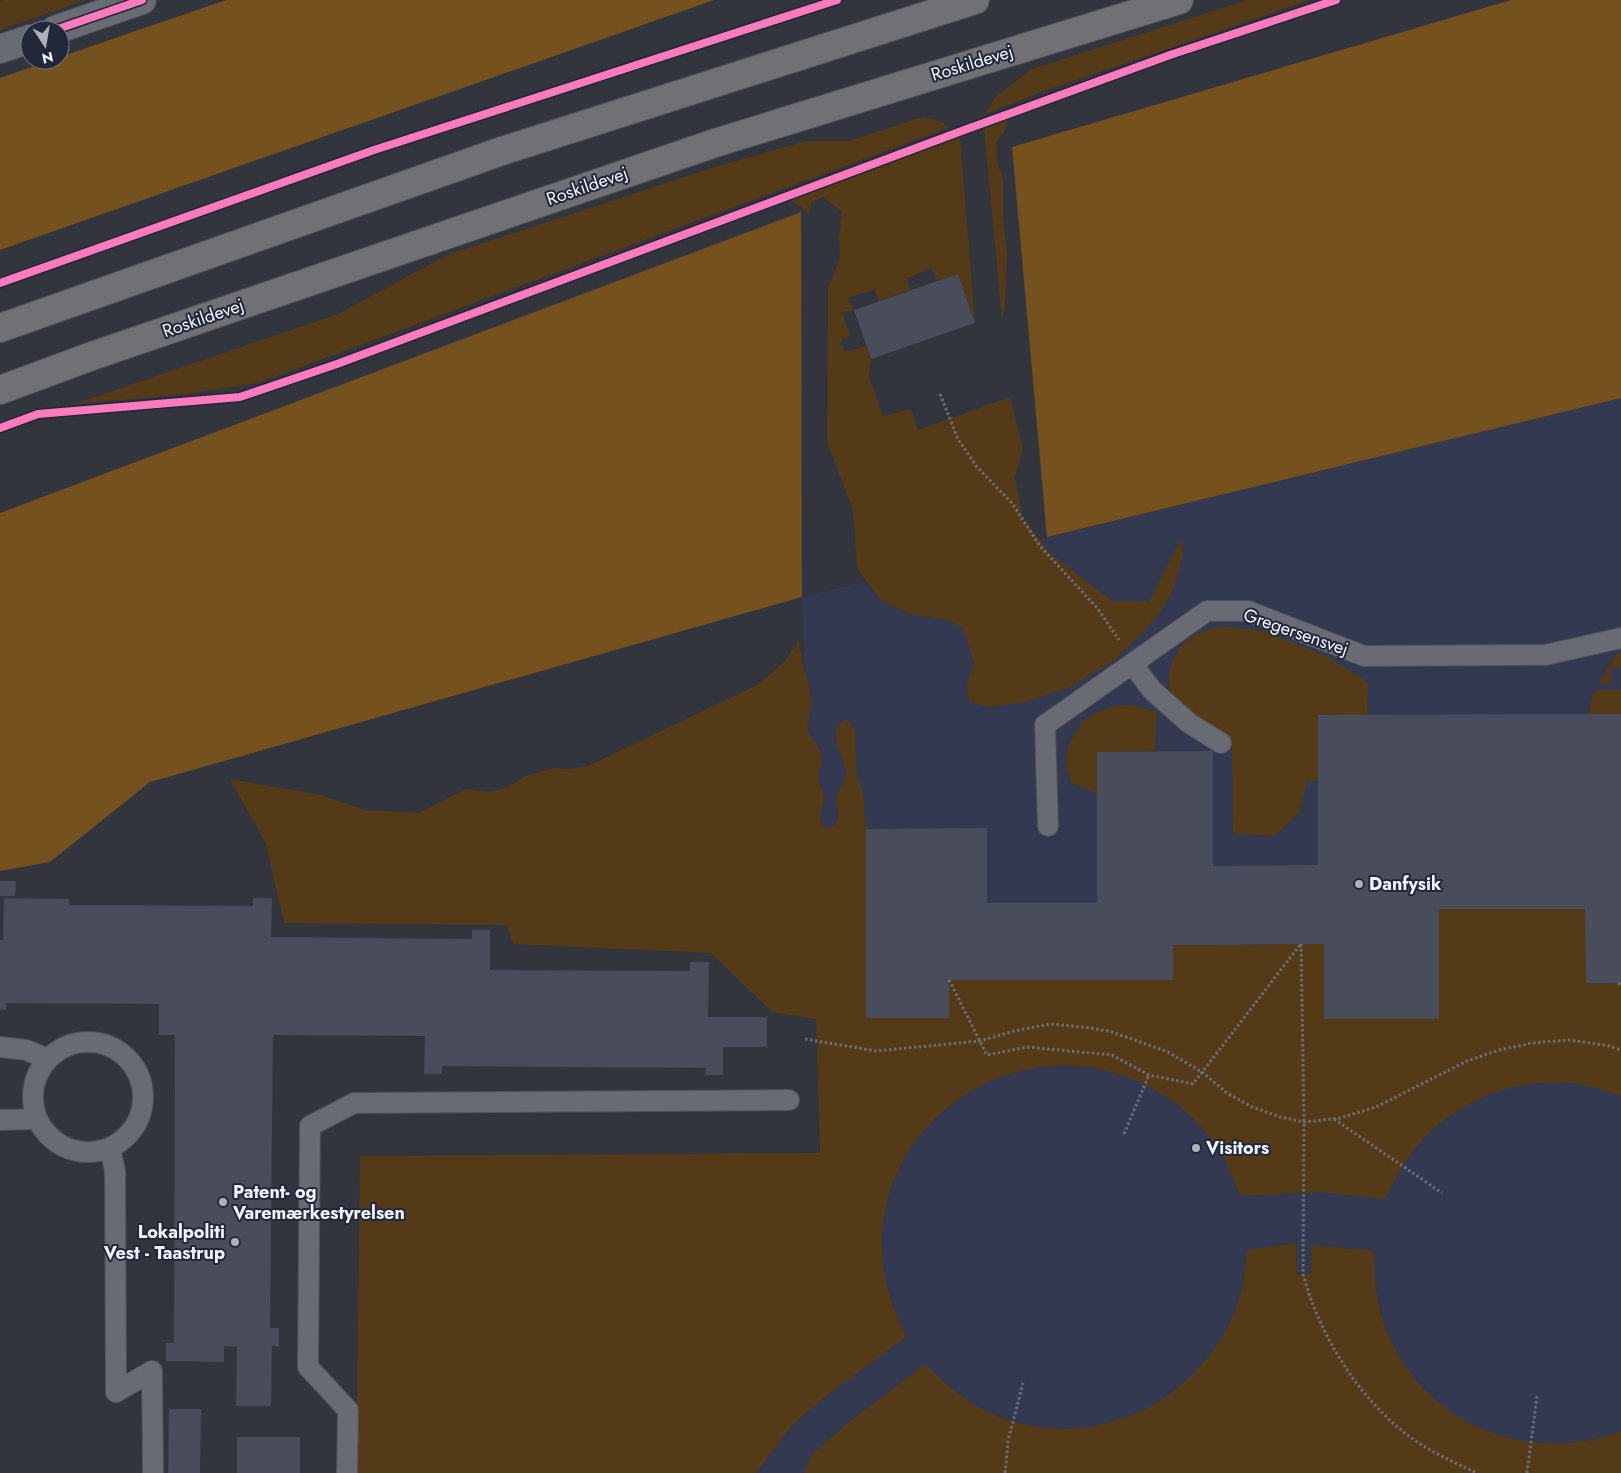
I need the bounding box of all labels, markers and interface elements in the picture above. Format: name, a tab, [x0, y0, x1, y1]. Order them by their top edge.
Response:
north arrow	[20, 20, 70, 70]
street label: Roskildevej	[928, 38, 1016, 88]
text: N	[40, 47, 55, 69]
street label: Roskildevej	[543, 160, 631, 212]
street label: Roskildevej	[159, 292, 247, 344]
street label: Gregersensvej	[1240, 602, 1352, 662]
place label: Danfysik	[1369, 871, 1442, 897]
marker: Danfysik	[1353, 878, 1365, 890]
place label: Visitors	[1205, 1135, 1269, 1161]
marker: Visitors	[1190, 1142, 1202, 1154]
place label: Patent- og Varemærkestyrelsen	[232, 1179, 405, 1226]
marker: Patent- og Varemærkestyrelsen	[217, 1196, 229, 1208]
place label: Lokalpoliti Vest - Taastrup	[103, 1219, 225, 1266]
marker: Lokalpoliti Vest - Taastrup	[229, 1236, 241, 1248]

